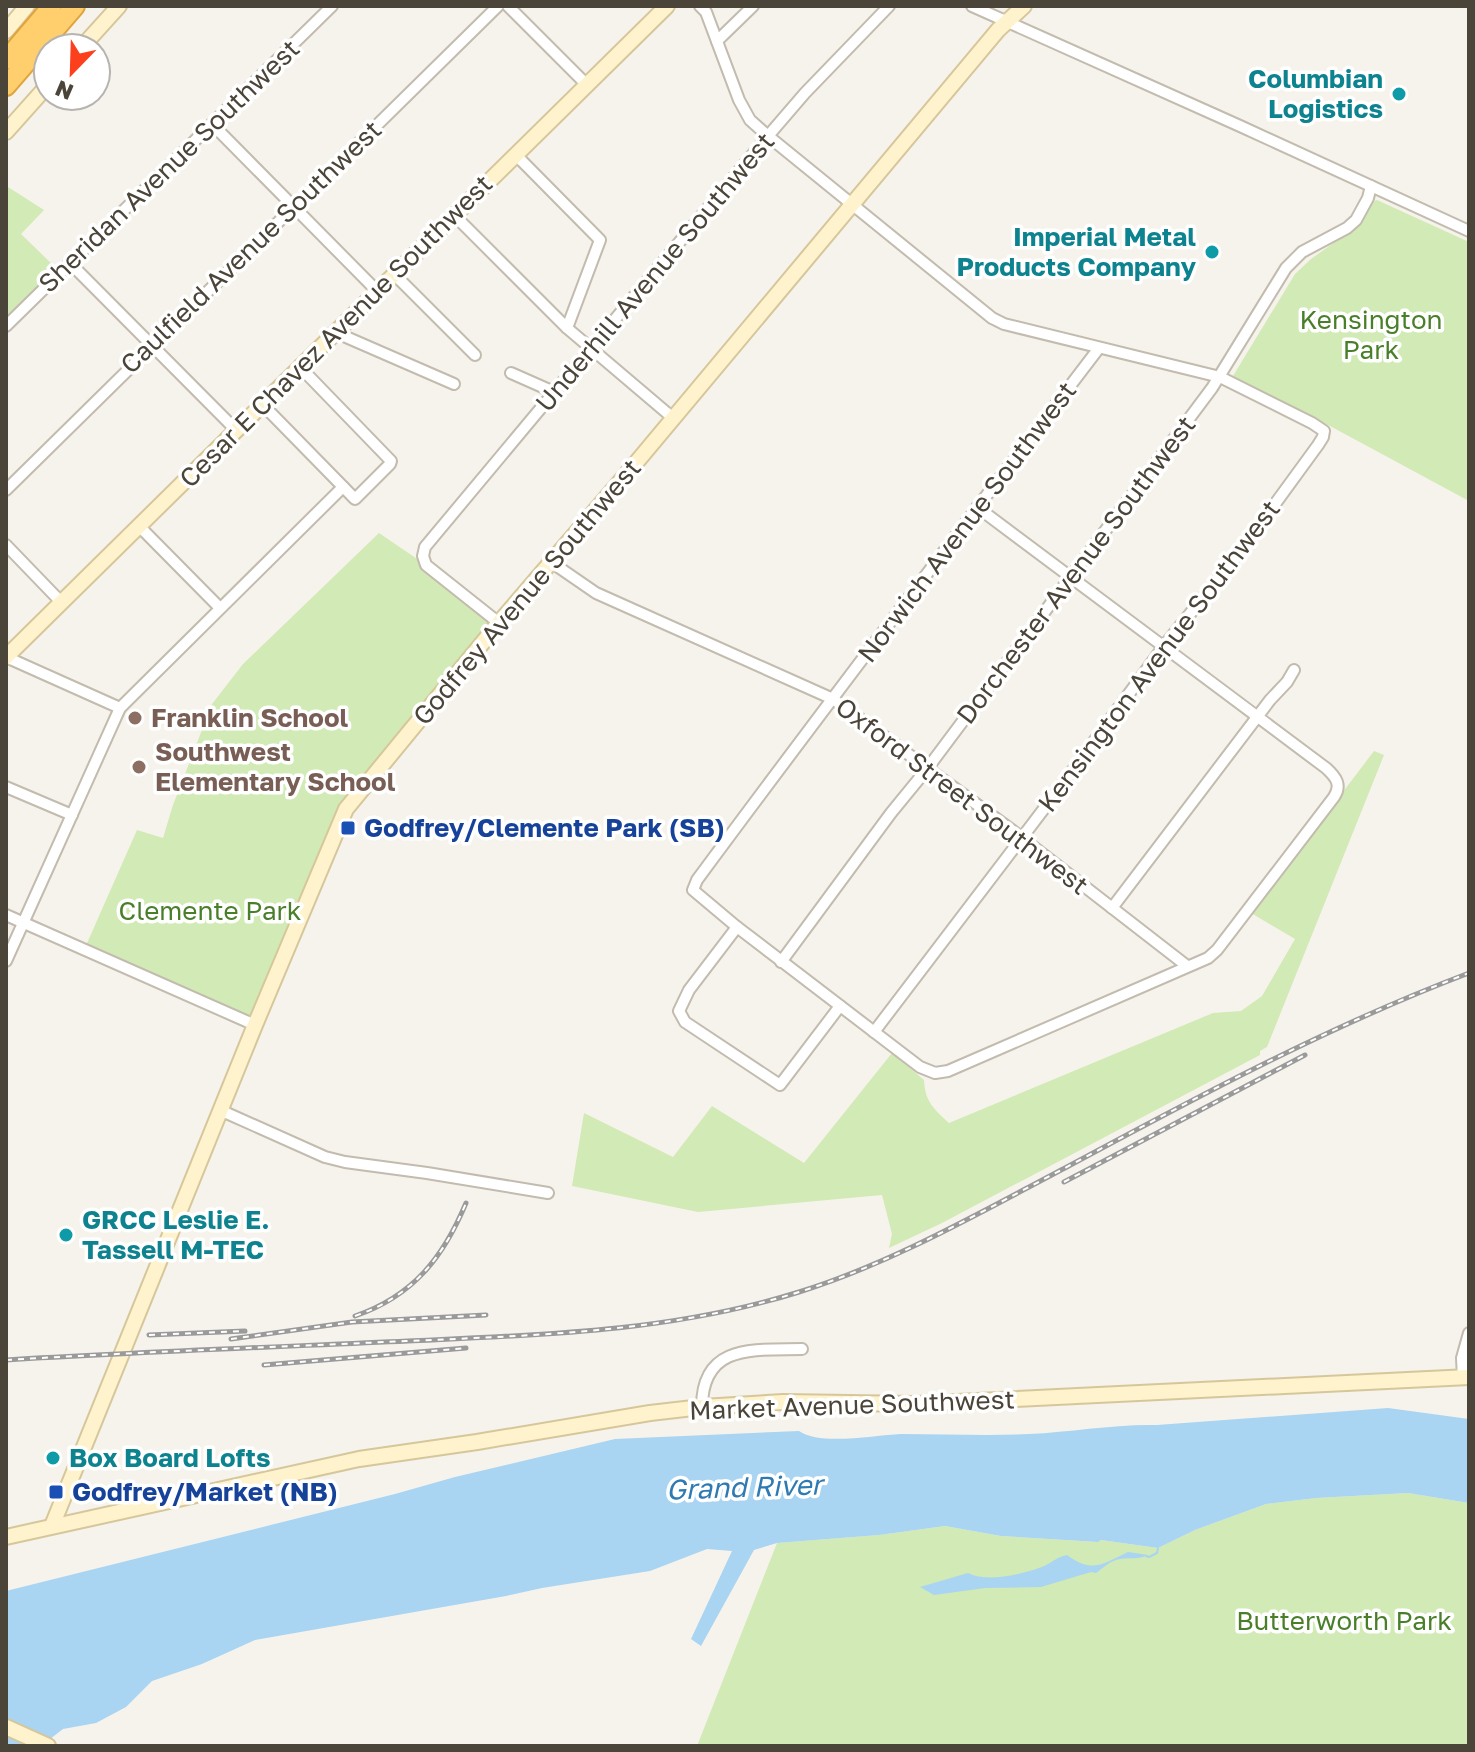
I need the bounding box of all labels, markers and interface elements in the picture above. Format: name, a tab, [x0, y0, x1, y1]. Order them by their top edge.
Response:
north arrow	[32, 32, 112, 112]
street label: Sheridan Avenue Southwest	[32, 33, 305, 299]
place label: Columbian Logistics	[1248, 63, 1383, 124]
text: N	[51, 75, 77, 107]
marker: Columbian Logistics	[1390, 85, 1408, 103]
street label: Caulfield Avenue Southwest	[114, 114, 387, 380]
street label: Underhill Avenue Southwest	[529, 126, 780, 418]
street label: Cesar E Chavez Avenue Southwest	[173, 168, 498, 493]
place label: Imperial Metal Products Company	[957, 221, 1196, 282]
marker: Imperial Metal Products Company	[1203, 243, 1221, 261]
park label: Kensington Park	[1299, 304, 1443, 365]
street label: Norwich Avenue Southwest	[851, 375, 1082, 668]
street label: Dorchester Avenue Southwest	[950, 410, 1202, 730]
street label: Godfrey Avenue Southwest	[406, 452, 647, 731]
street label: Kensington Avenue Southwest	[1031, 494, 1286, 818]
street label: Oxford Street Southwest	[830, 691, 1095, 901]
place label: Franklin School	[151, 702, 348, 733]
marker: Franklin School	[126, 709, 144, 727]
place label: Southwest Elementary School	[155, 736, 396, 797]
marker: Southwest Elementary School	[130, 758, 148, 776]
place label: Godfrey/Clemente Park (SB)	[364, 812, 725, 843]
marker: Godfrey/Clemente Park (SB)	[339, 819, 357, 837]
park label: Clemente Park	[119, 895, 302, 926]
place label: GRCC Leslie E. Tassell M-TEC	[82, 1204, 270, 1265]
marker: GRCC Leslie E. Tassell M-TEC	[57, 1226, 75, 1244]
street label: Market Avenue Southwest	[689, 1383, 1015, 1426]
place label: Box Board Lofts	[69, 1442, 271, 1473]
marker: Box Board Lofts	[44, 1449, 62, 1467]
water label: Grand River	[665, 1467, 827, 1506]
place label: Godfrey/Market (NB)	[72, 1476, 338, 1507]
marker: Godfrey/Market (NB)	[47, 1483, 65, 1501]
park label: Butterworth Park	[1236, 1605, 1452, 1636]

